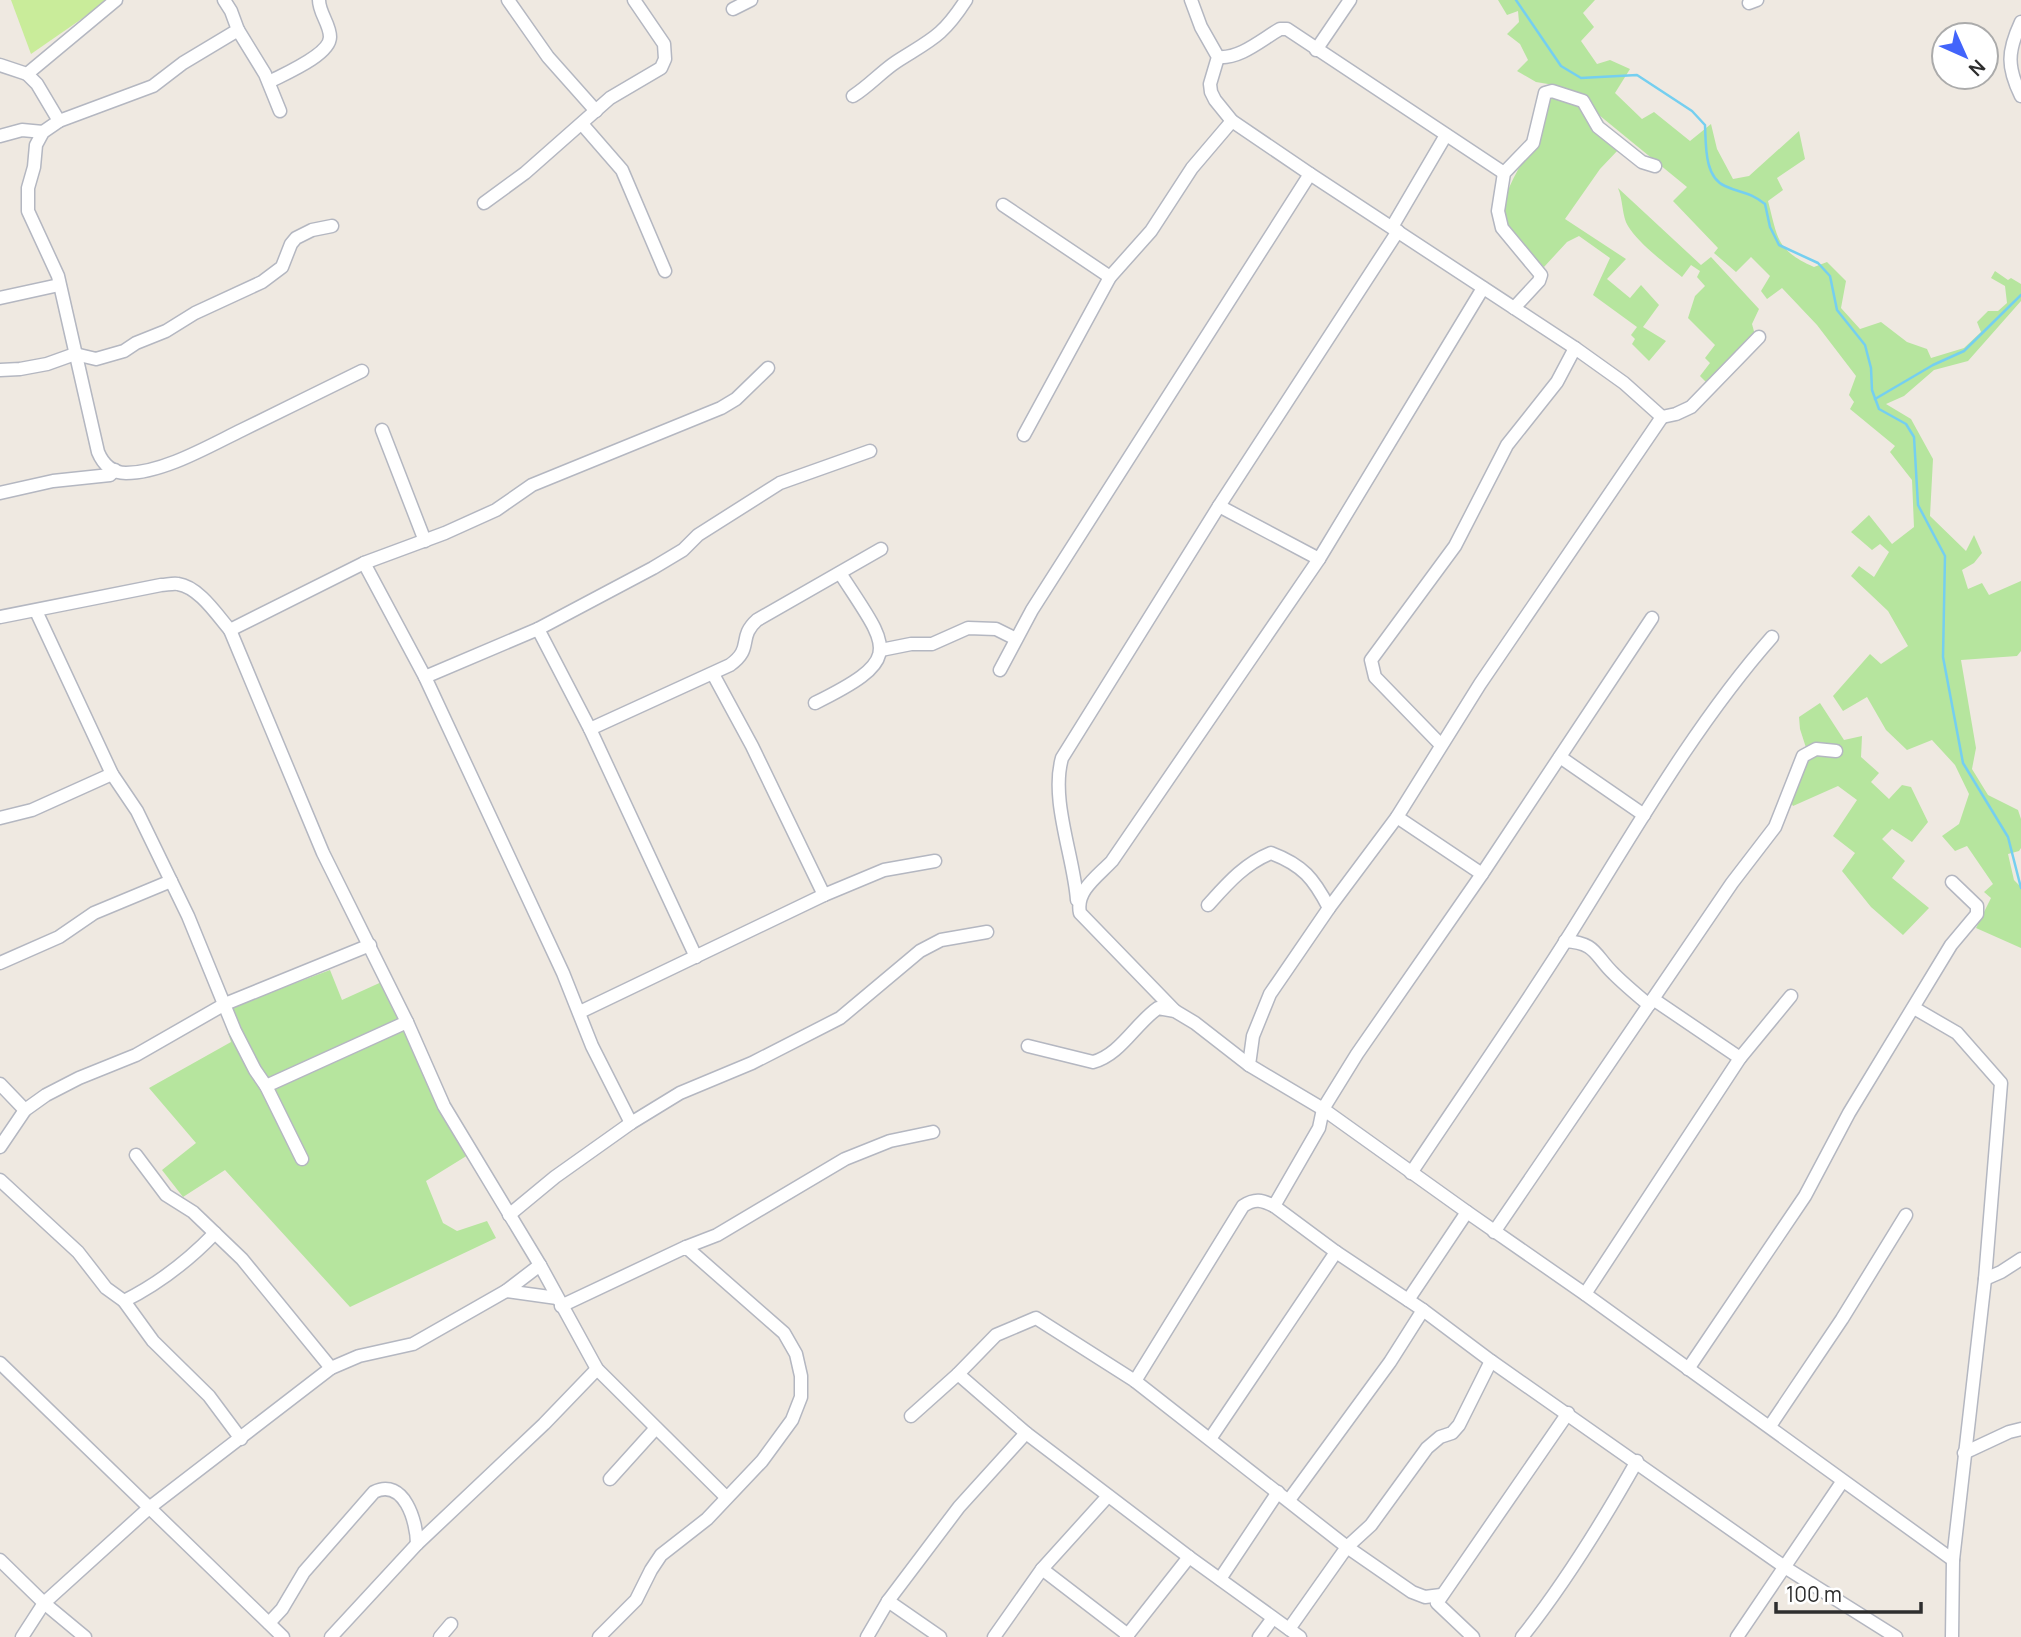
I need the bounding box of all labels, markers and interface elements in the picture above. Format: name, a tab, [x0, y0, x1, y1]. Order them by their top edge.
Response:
north arrow	[1930, 21, 2000, 91]
text: N	[1963, 54, 1991, 82]
scale bar	[1776, 1570, 1921, 1614]
text: 100 m	[1786, 1580, 1842, 1608]

